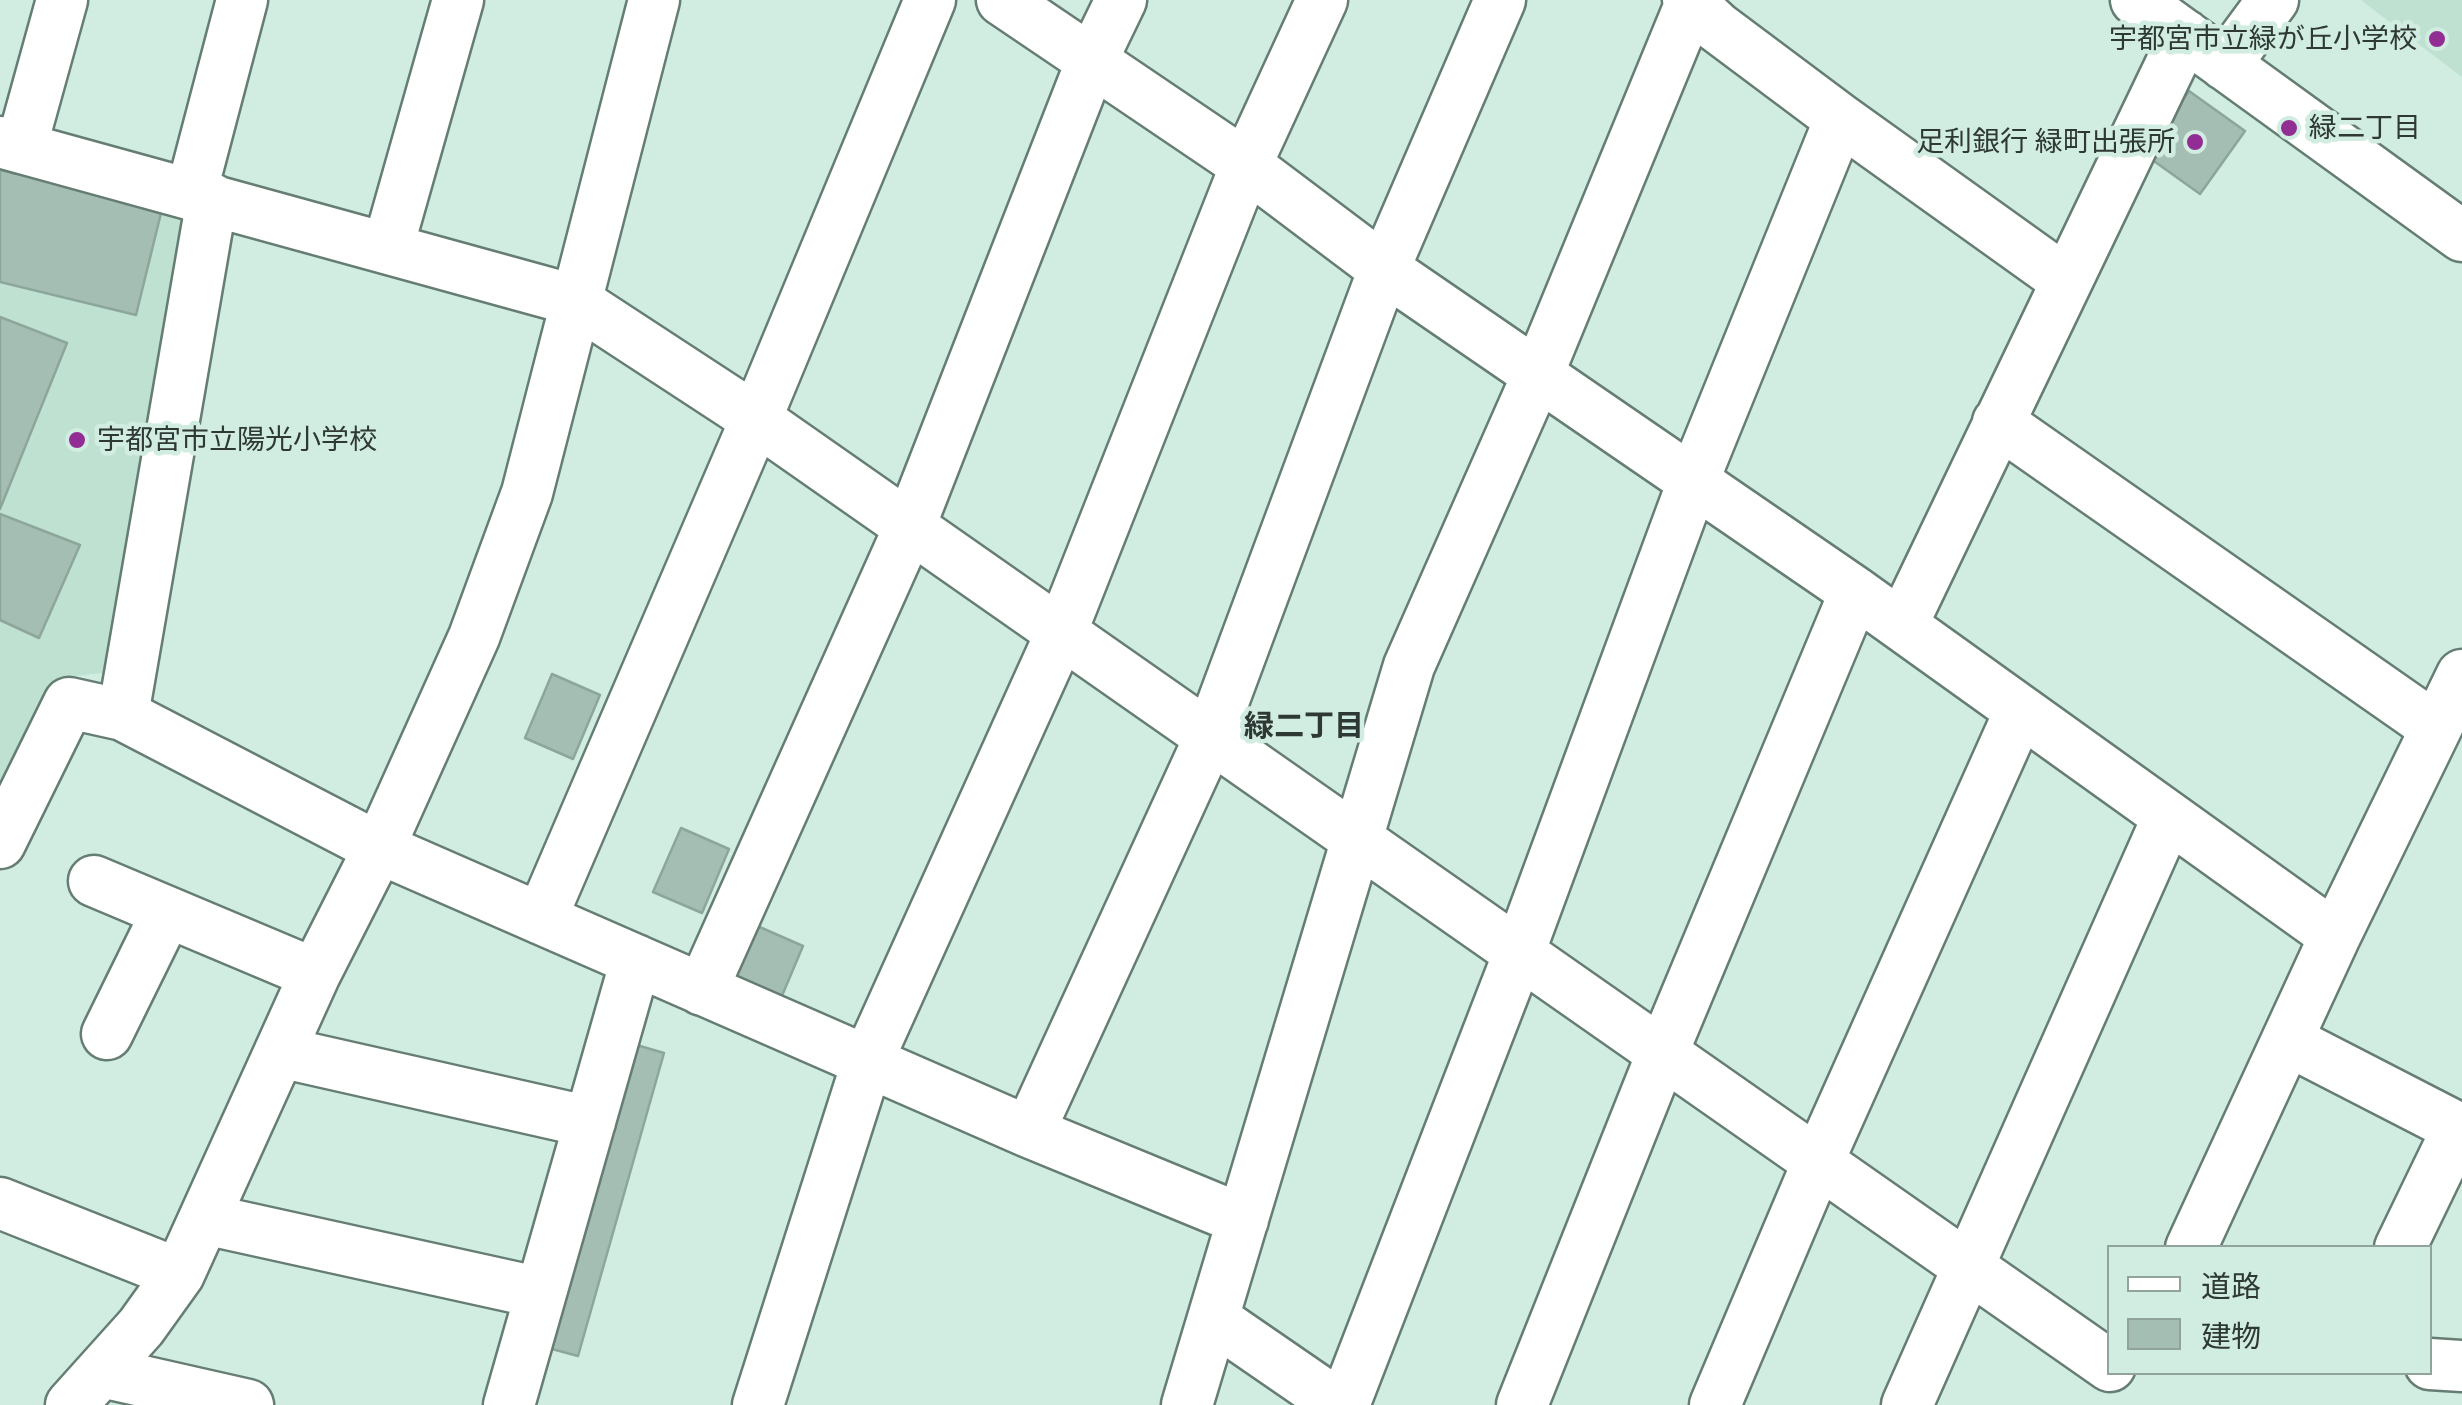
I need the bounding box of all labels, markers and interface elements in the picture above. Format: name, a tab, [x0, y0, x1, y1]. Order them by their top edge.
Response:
place label: 宇都宮市立緑が丘小学校	[2109, 22, 2417, 56]
marker: 宇都宮市立緑が丘小学校	[2426, 28, 2448, 50]
place label: 緑二丁目	[2309, 111, 2421, 145]
marker: 緑二丁目	[2278, 117, 2300, 139]
place label: 足利銀行 緑町出張所	[1916, 125, 2175, 159]
marker: 足利銀行 緑町出張所	[2184, 131, 2206, 153]
place label: 宇都宮市立陽光小学校	[97, 423, 377, 457]
marker: 宇都宮市立陽光小学校	[66, 429, 88, 451]
district label: 緑二丁目	[1244, 709, 1364, 745]
legend	[2107, 1245, 2432, 1375]
text: 道路	[2201, 1268, 2261, 1304]
text: 建物	[2201, 1318, 2261, 1354]

